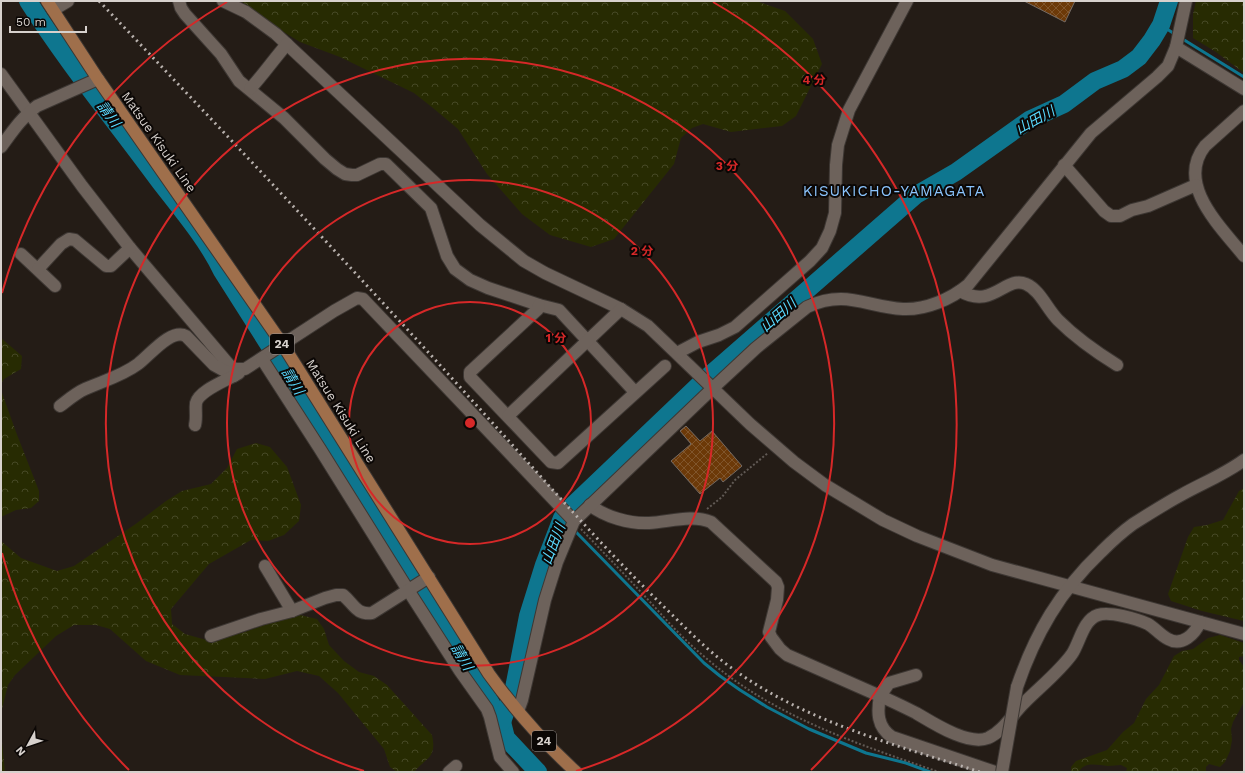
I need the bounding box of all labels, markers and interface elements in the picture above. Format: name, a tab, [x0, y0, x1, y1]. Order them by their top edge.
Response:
scale bar	[10, 8, 86, 34]
text: 50 m	[16, 15, 46, 29]
text: 4 分	[802, 73, 826, 87]
street label: Matsue Kisuki Line	[119, 89, 199, 195]
water label: 請川	[94, 98, 125, 132]
water label: 山田川	[1013, 102, 1059, 137]
text: 3 分	[716, 159, 738, 173]
district label: KISUKICHO-YAMAGATA	[803, 182, 985, 200]
text: 2 分	[631, 244, 653, 258]
water label: 山田川	[757, 294, 801, 335]
text: 1 分	[546, 331, 566, 345]
road number: 24	[270, 334, 294, 354]
street label: Matsue Kisuki Line	[303, 356, 379, 466]
water label: 請川	[279, 365, 308, 399]
centre of rings	[463, 416, 477, 430]
water label: 山田川	[538, 520, 569, 566]
water label: 請川	[448, 641, 477, 675]
north arrow	[8, 725, 48, 765]
road number: 24	[532, 731, 556, 751]
text: N	[13, 744, 28, 758]

